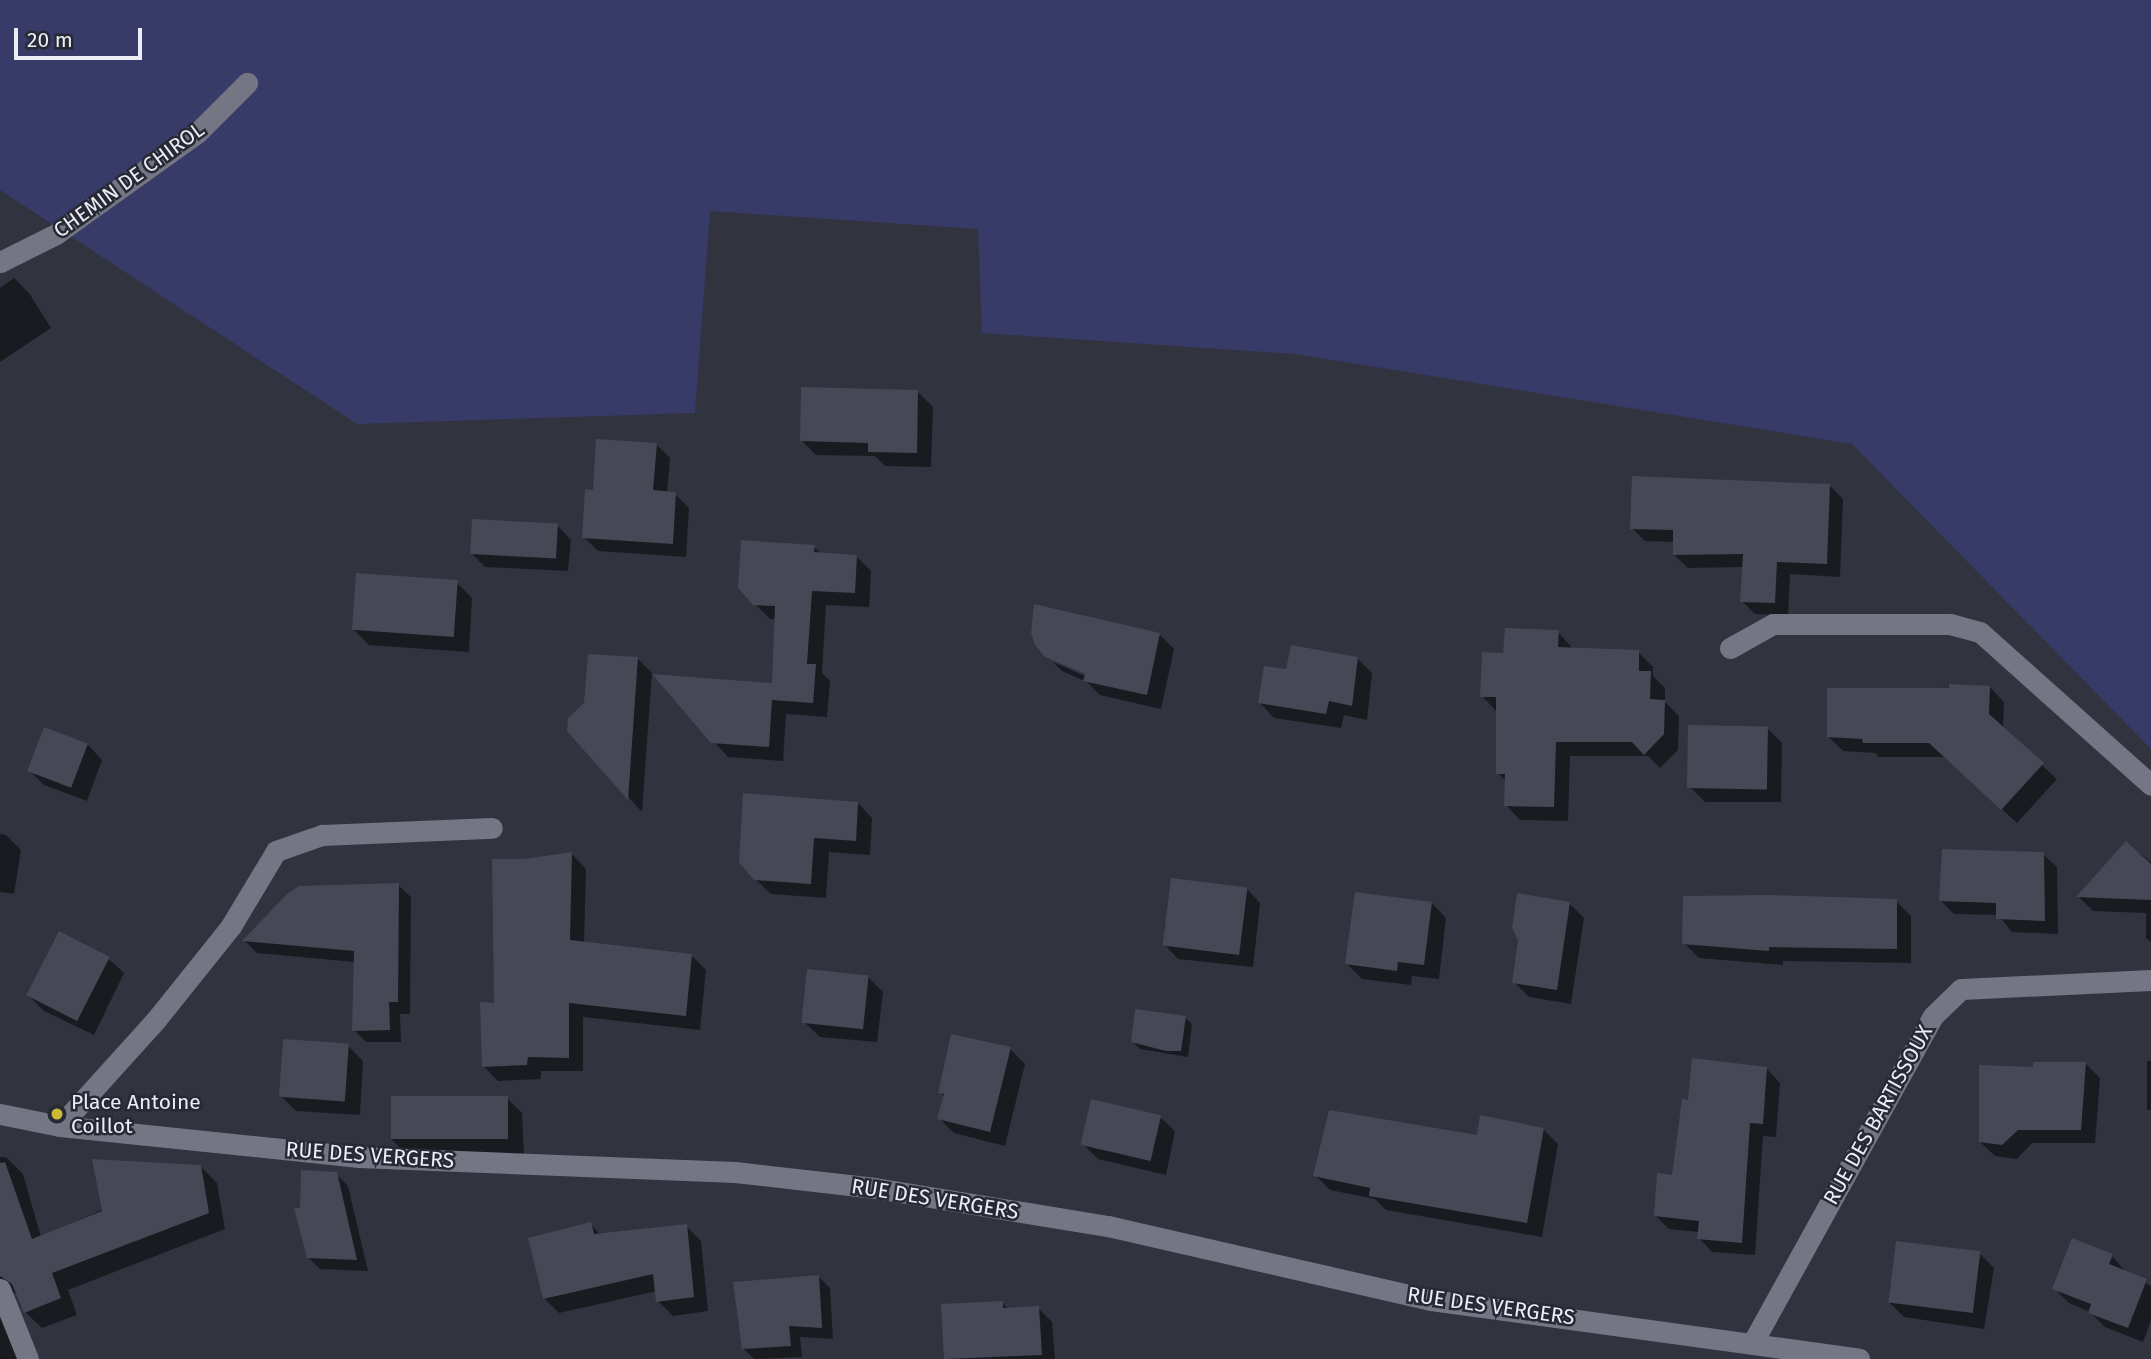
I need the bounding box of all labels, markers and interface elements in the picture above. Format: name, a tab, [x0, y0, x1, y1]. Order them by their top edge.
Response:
scale bar	[18, 14, 145, 58]
text: 20 m	[27, 27, 73, 53]
street label: CHEMIN DE CHIROL	[49, 117, 209, 243]
street label: RUE DES BARTISSOUX	[1818, 1021, 1938, 1209]
place label: Place Antoine Coillot	[71, 1089, 201, 1139]
marker: Place Antoine Coillot	[49, 1106, 65, 1122]
street label: RUE DES VERGERS	[285, 1137, 455, 1173]
street label: RUE DES VERGERS	[850, 1173, 1020, 1225]
street label: RUE DES VERGERS	[1406, 1282, 1576, 1330]

